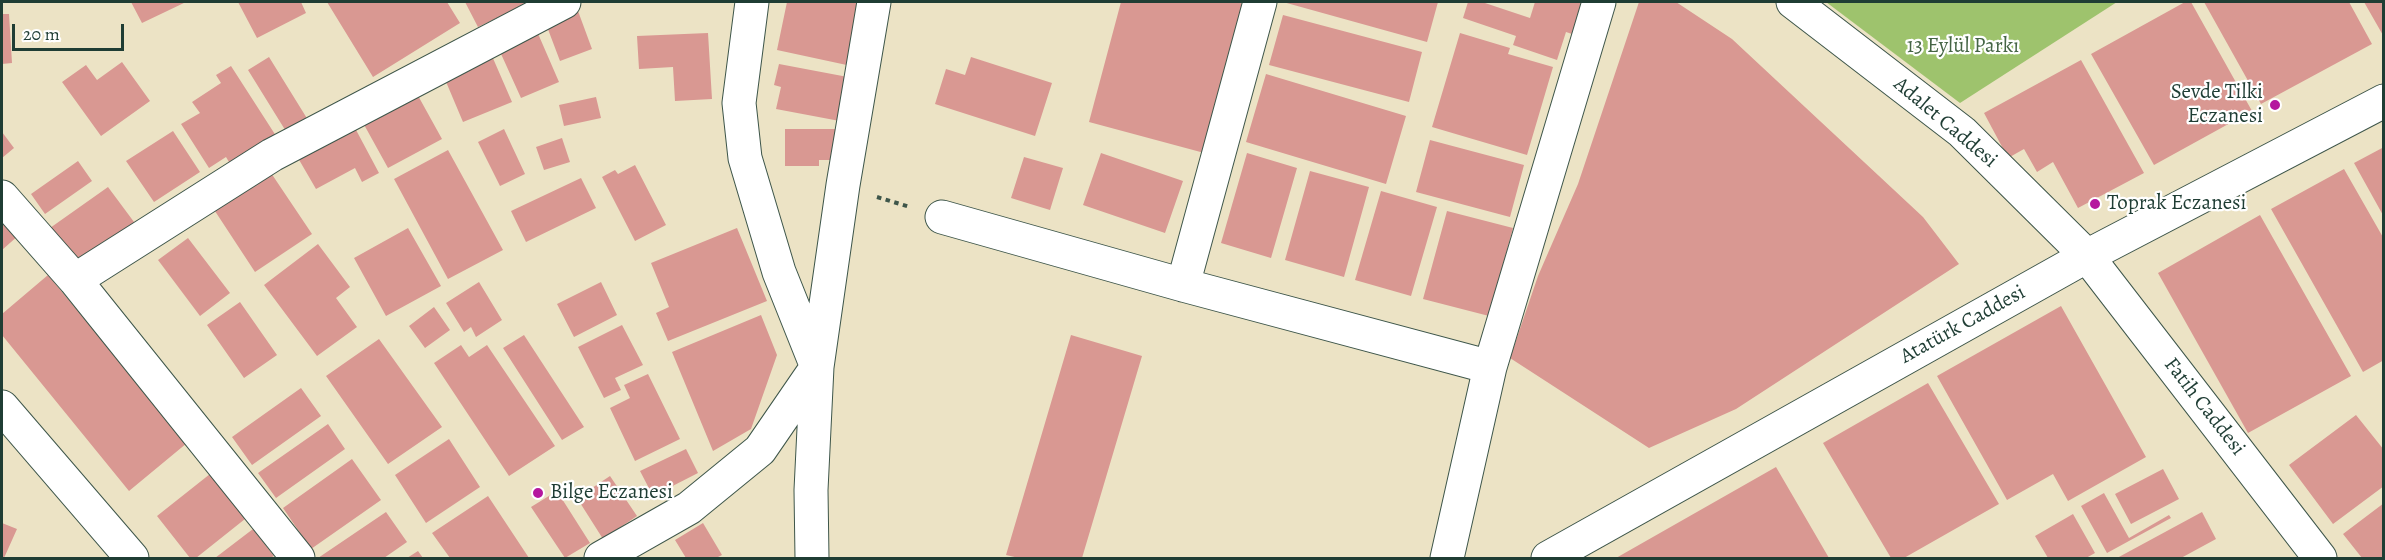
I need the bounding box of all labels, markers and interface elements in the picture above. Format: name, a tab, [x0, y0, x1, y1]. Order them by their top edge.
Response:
scale bar	[15, 12, 128, 50]
text: 20 m	[23, 22, 60, 46]
park label: 13 Eylül Parkı	[1907, 34, 2019, 60]
street label: Adalet Caddesi	[1888, 72, 2002, 174]
place label: Sevde Tilki Eczanesi	[2171, 80, 2263, 130]
marker: Sevde Tilki Eczanesi	[2268, 98, 2282, 112]
place label: Toprak Eczanesi	[2107, 191, 2246, 217]
marker: Toprak Eczanesi	[2088, 197, 2102, 211]
street label: Atatürk Caddesi	[1896, 280, 2030, 370]
street label: Fatih Caddesi	[2158, 353, 2250, 461]
place label: Bilge Eczanesi	[550, 480, 673, 506]
marker: Bilge Eczanesi	[531, 486, 545, 500]

